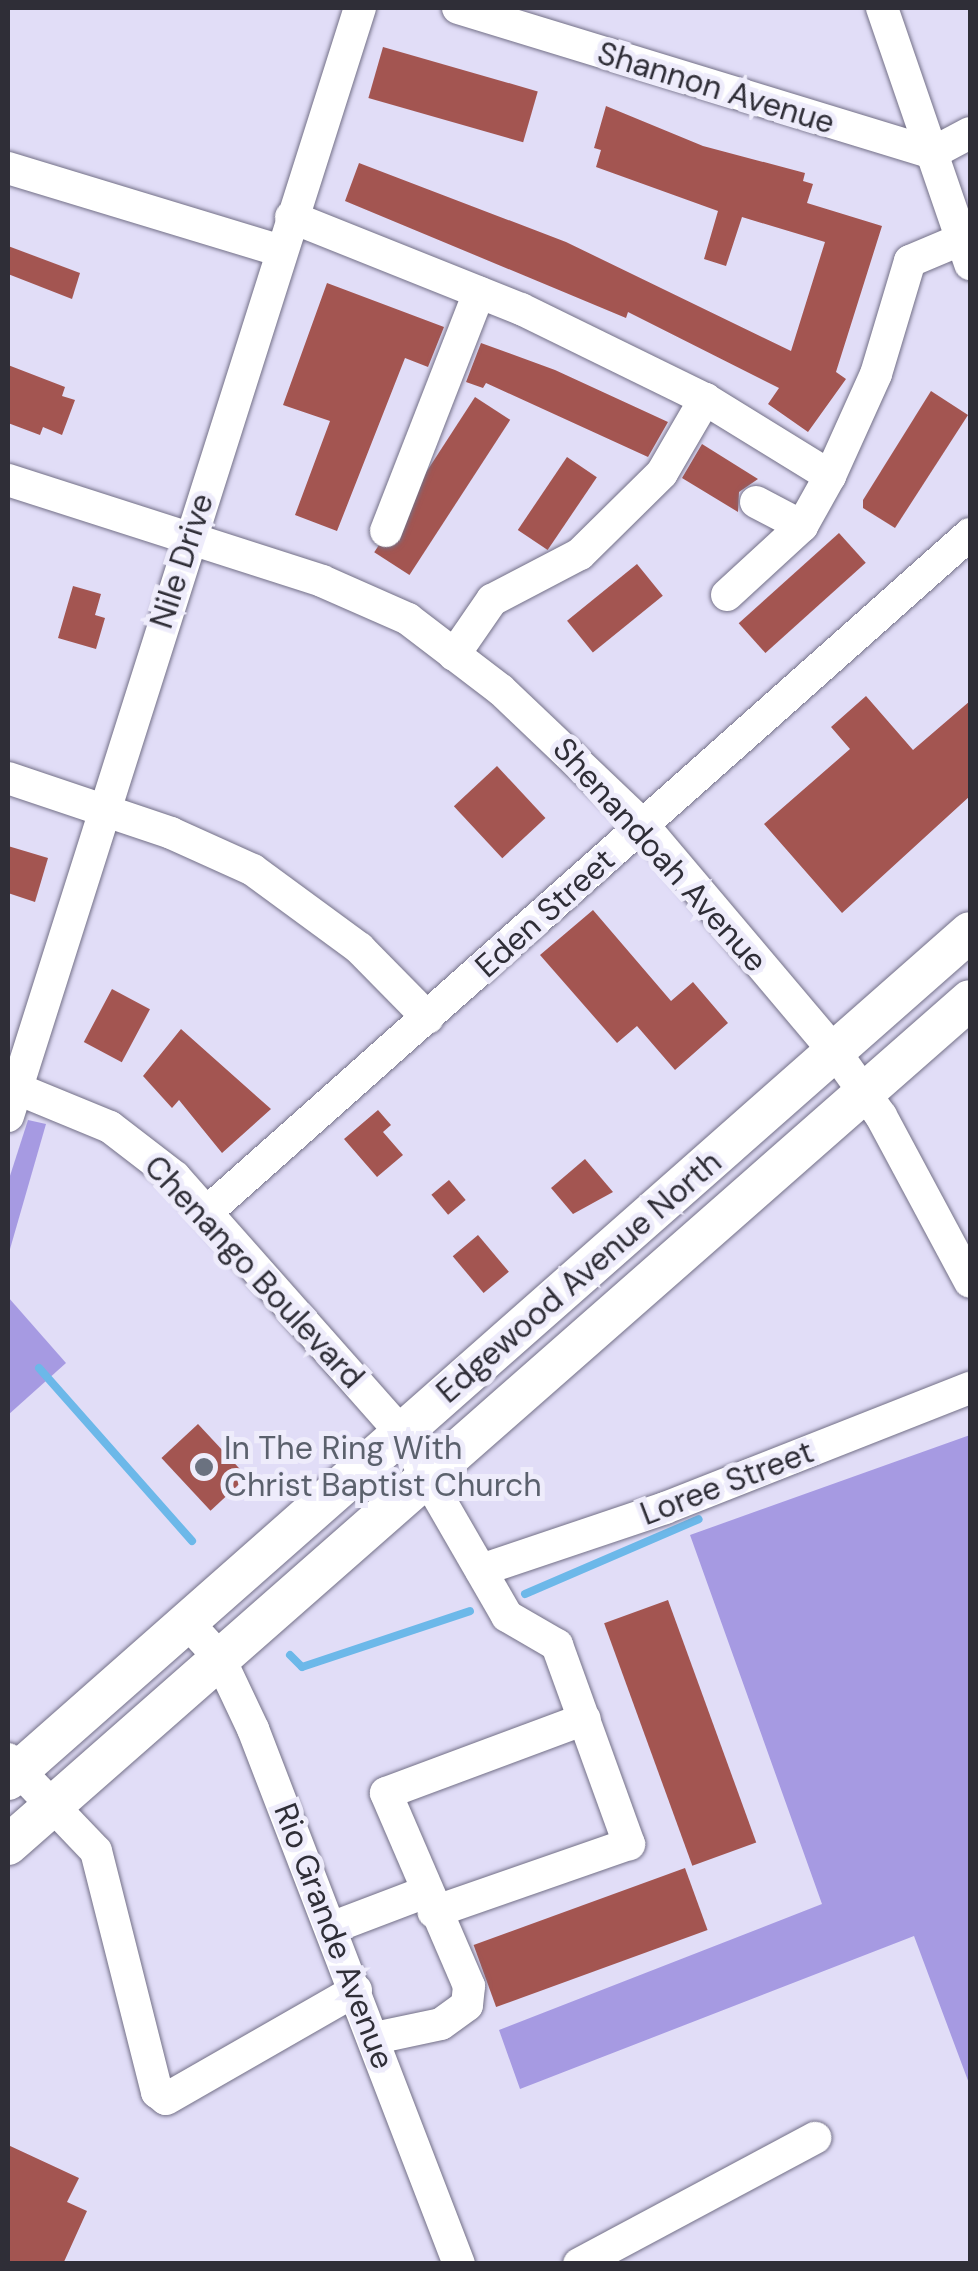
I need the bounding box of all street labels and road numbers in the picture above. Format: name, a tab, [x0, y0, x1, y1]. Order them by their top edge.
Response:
street label: Shannon Avenue	[593, 34, 839, 142]
street label: Nile Drive	[142, 489, 222, 633]
street label: Shenandoah Avenue	[545, 730, 775, 980]
street label: Eden Street	[468, 841, 622, 985]
street label: Edgewood Avenue North	[429, 1143, 729, 1411]
street label: Chenango Boulevard	[136, 1148, 372, 1396]
street label: Loree Street	[635, 1432, 819, 1534]
street label: Rio Grande Avenue	[266, 1798, 402, 2074]

